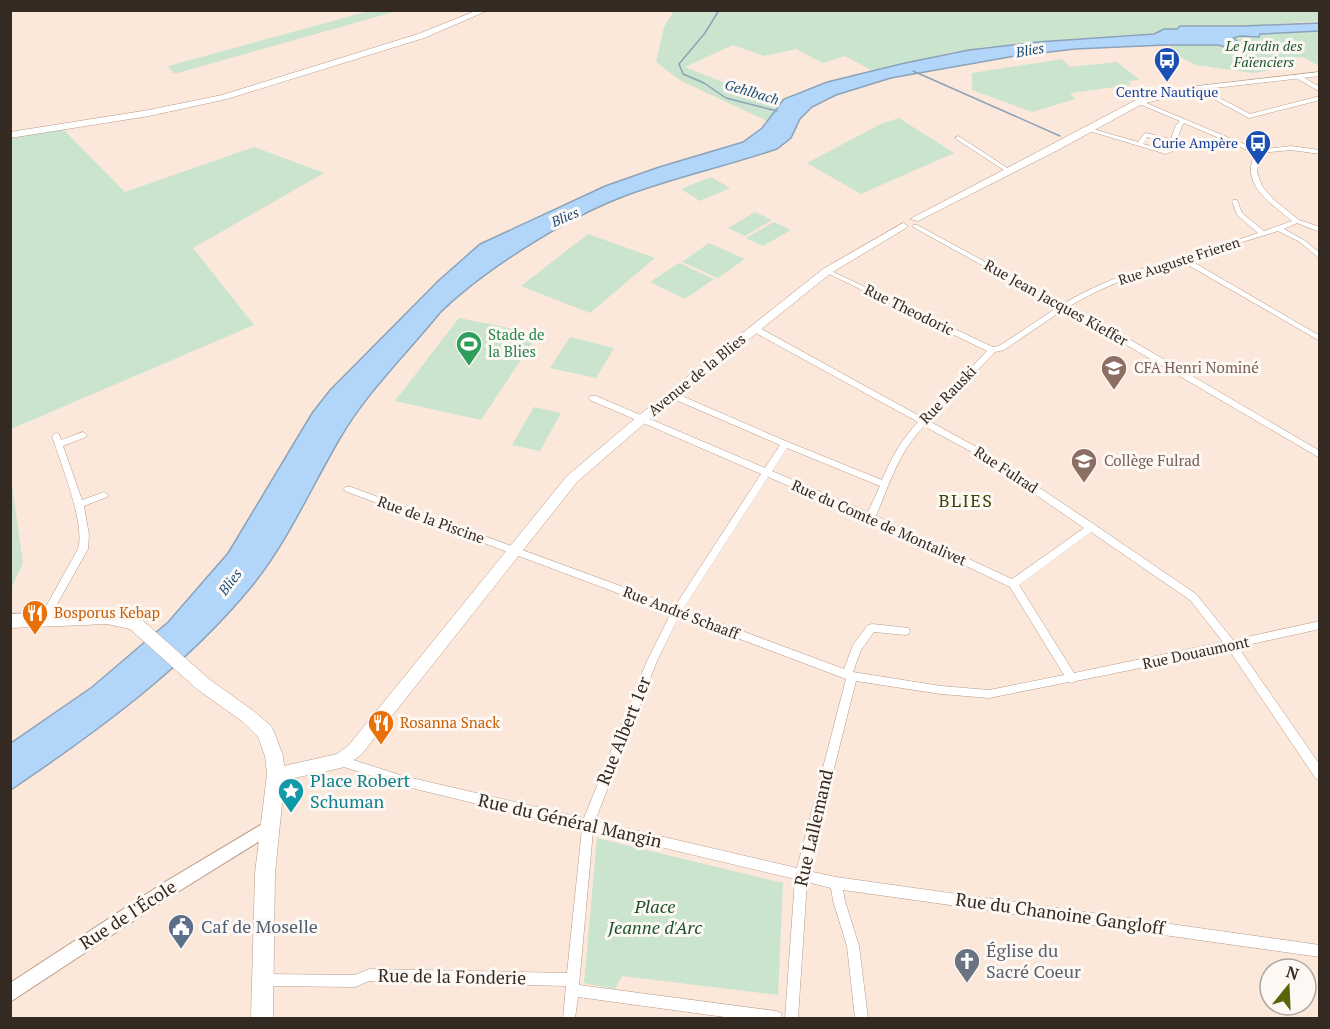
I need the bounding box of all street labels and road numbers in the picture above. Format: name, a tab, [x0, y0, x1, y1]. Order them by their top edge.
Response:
street label: Rue Auguste Frieren	[1116, 232, 1243, 289]
street label: Rue Jean Jacques Kieffer	[981, 254, 1132, 350]
street label: Rue Theodoric	[861, 279, 957, 339]
street label: Avenue de la Blies	[643, 329, 749, 420]
street label: Rue Rauski	[914, 361, 980, 428]
street label: Rue Fulrad	[971, 441, 1042, 497]
street label: Rue du Comte de Montalivet	[789, 474, 970, 570]
street label: Rue de la Piscine	[375, 490, 488, 548]
street label: Rue André Schaaff	[620, 581, 743, 644]
street label: Rue Douaumont	[1141, 631, 1251, 673]
street label: Rue Albert 1er	[590, 673, 656, 788]
street label: Rue Lallemand	[788, 767, 838, 889]
street label: Rue du Général Mangin	[476, 787, 665, 853]
street label: Rue de l'École	[74, 874, 181, 954]
street label: Rue du Chanoine Gangloff	[954, 886, 1168, 940]
street label: Rue de la Fonderie	[378, 963, 526, 989]

